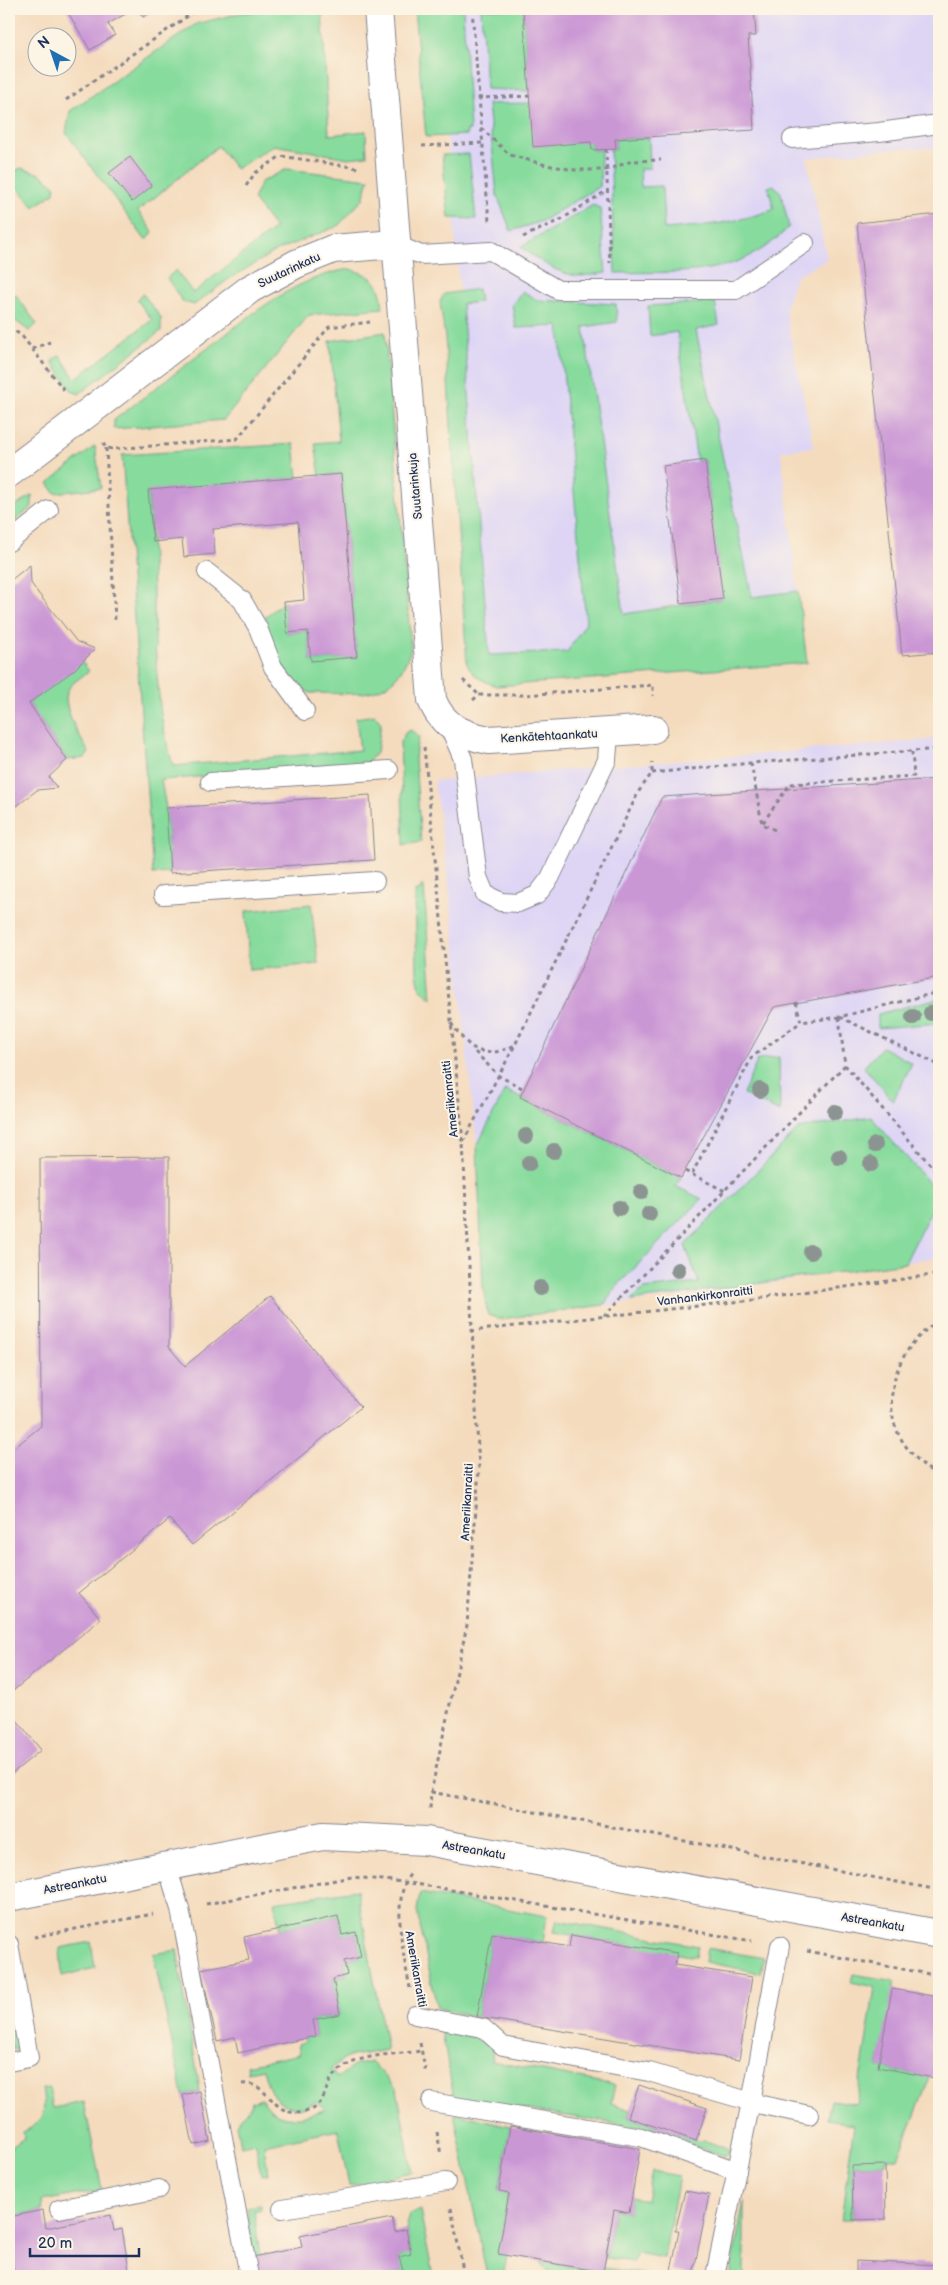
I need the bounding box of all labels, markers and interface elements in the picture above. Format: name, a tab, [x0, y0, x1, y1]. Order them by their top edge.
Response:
north arrow	[28, 28, 78, 78]
text: N	[34, 33, 53, 52]
street label: Suutarinkatu	[255, 249, 323, 292]
street label: Suutarinkuja	[405, 452, 426, 520]
street label: Kenkätehtaankatu	[500, 726, 598, 747]
street label: Ameriikanraitti	[439, 1059, 462, 1138]
street label: Vanhankirkonraitti	[656, 1283, 754, 1310]
street label: Ameriikanraitti	[458, 1463, 477, 1541]
street label: Astreankatu	[441, 1838, 507, 1863]
street label: Astreankatu	[42, 1871, 108, 1898]
street label: Astreankatu	[840, 1910, 906, 1935]
street label: Ameriikanraitti	[401, 1930, 430, 2009]
scale bar	[30, 2225, 139, 2257]
text: 20 m	[38, 2234, 72, 2253]

